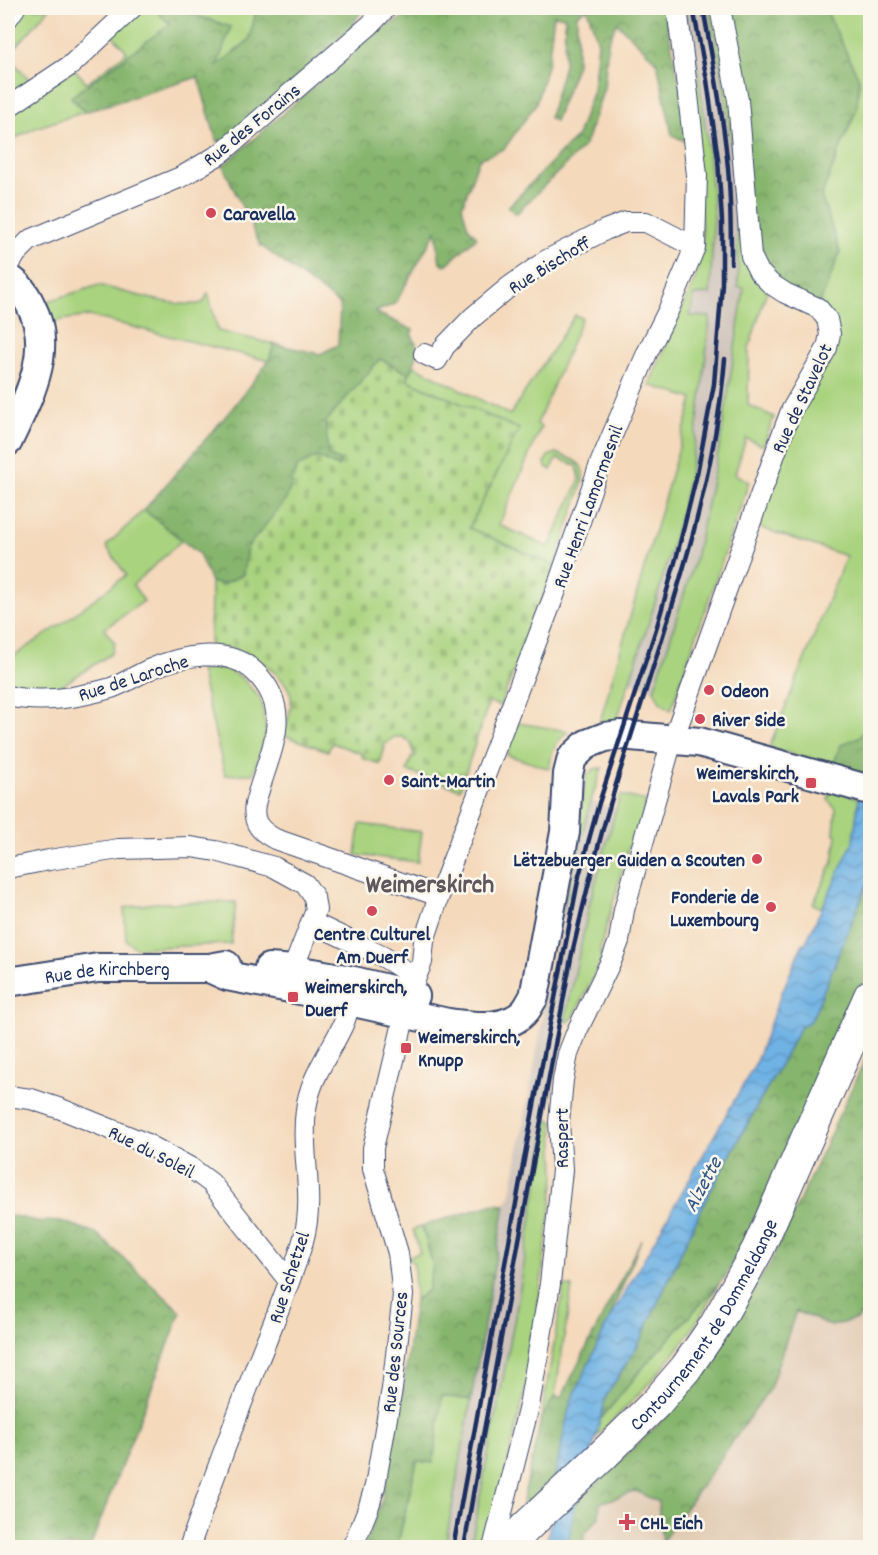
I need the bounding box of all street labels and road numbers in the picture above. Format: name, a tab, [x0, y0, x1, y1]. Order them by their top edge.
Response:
street label: Rue des Forains	[198, 78, 308, 175]
street label: Rue Bischoff	[504, 230, 597, 303]
street label: Rue de Stavelot	[766, 340, 841, 459]
street label: Rue Henri Lamormesnil	[547, 421, 632, 593]
street label: Rue de Laroche	[75, 649, 193, 711]
street label: Rue de Kirchberg	[43, 957, 170, 993]
street label: Raspert	[550, 1108, 578, 1168]
street label: Rue du Soleil	[102, 1120, 199, 1188]
street label: Contournement de Dommeldange	[624, 1215, 787, 1439]
street label: Rue Schetzel	[263, 1228, 319, 1327]
street label: Rue des Sources	[377, 1290, 417, 1414]

